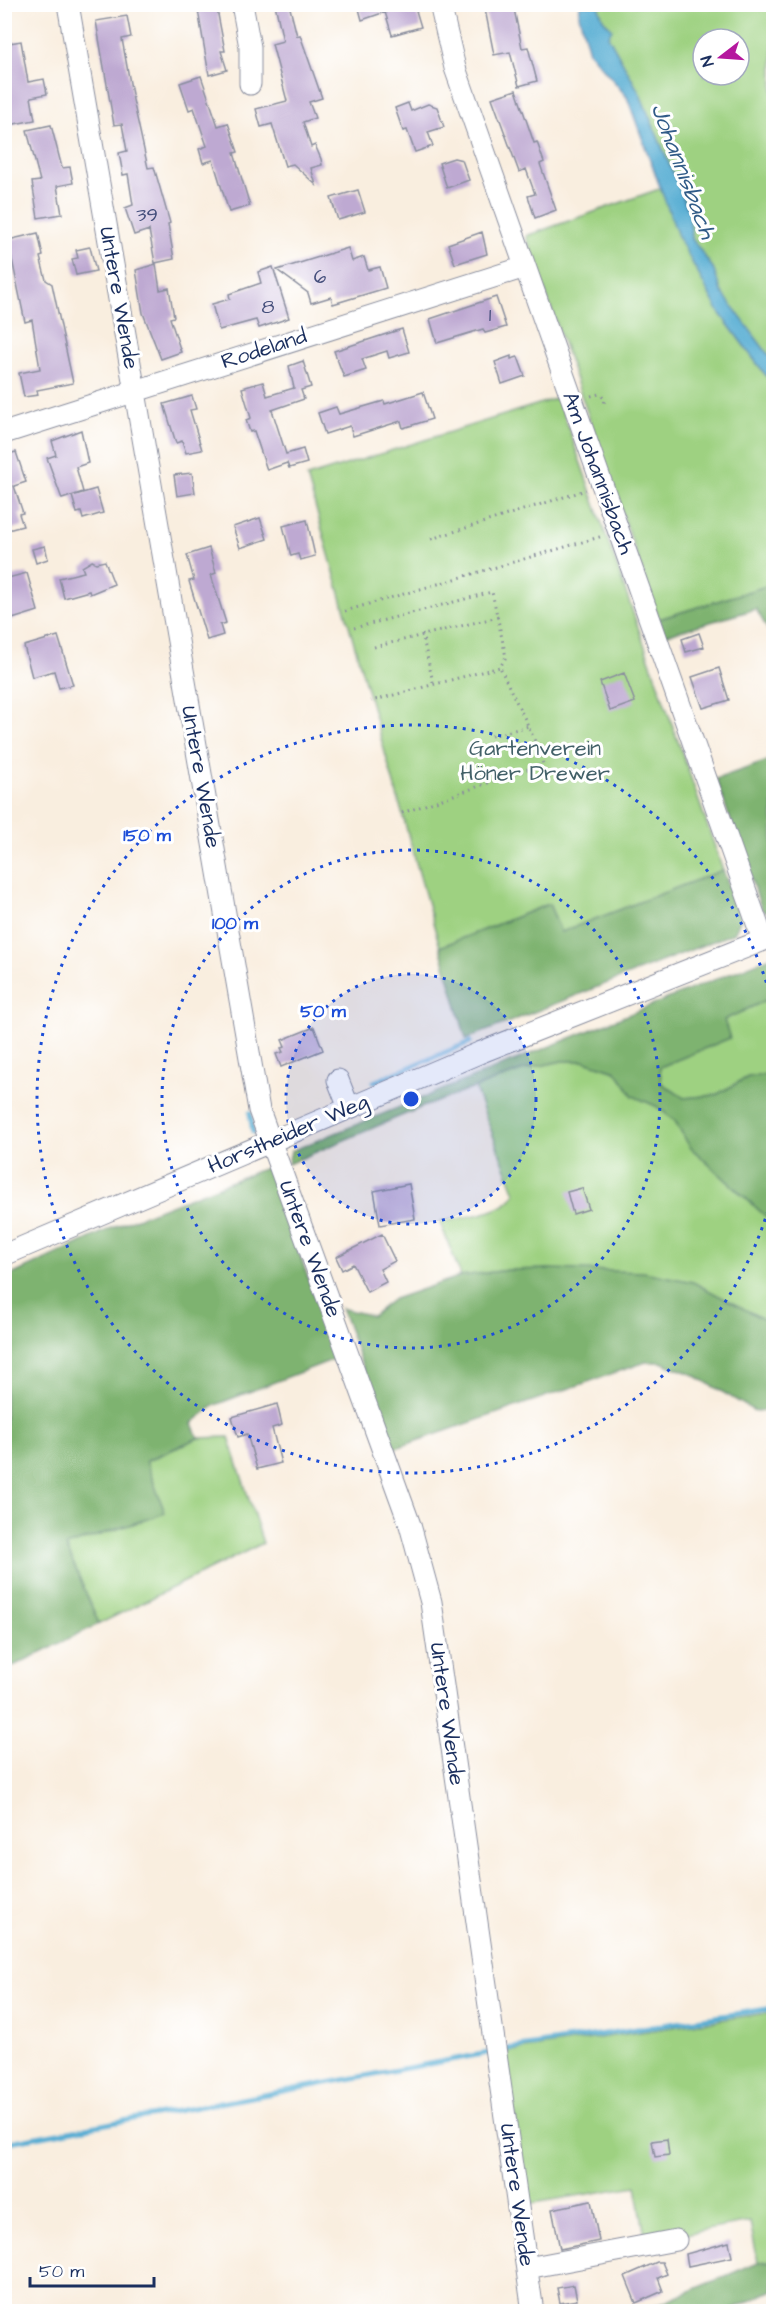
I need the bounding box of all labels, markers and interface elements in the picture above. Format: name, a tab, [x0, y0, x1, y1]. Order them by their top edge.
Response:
north arrow	[691, 27, 751, 87]
text: N	[696, 53, 720, 69]
water label: Johannisbach	[642, 98, 725, 245]
house number: 39	[136, 201, 158, 229]
street label: Untere Wende	[91, 225, 147, 372]
house number: 6	[314, 263, 327, 291]
house number: 8	[262, 293, 275, 321]
house number: 1	[489, 301, 492, 329]
street label: Rodeland	[217, 321, 311, 377]
street label: Am Johannisbach	[554, 387, 642, 559]
street label: Untere Wende	[173, 704, 229, 851]
park label: Gartenverein Höner Drewer	[460, 733, 610, 789]
text: 150 m	[123, 823, 172, 848]
text: 100 m	[212, 911, 259, 936]
text: 50 m	[300, 999, 347, 1024]
street label: Horstheider Weg	[203, 1086, 374, 1183]
centre of rings	[401, 1089, 421, 1109]
street label: Untere Wende	[271, 1176, 349, 1322]
street label: Untere Wende	[422, 1641, 472, 1787]
street label: Untere Wende	[492, 2122, 542, 2268]
scale bar	[30, 2250, 154, 2288]
text: 50 m	[39, 2259, 84, 2284]

